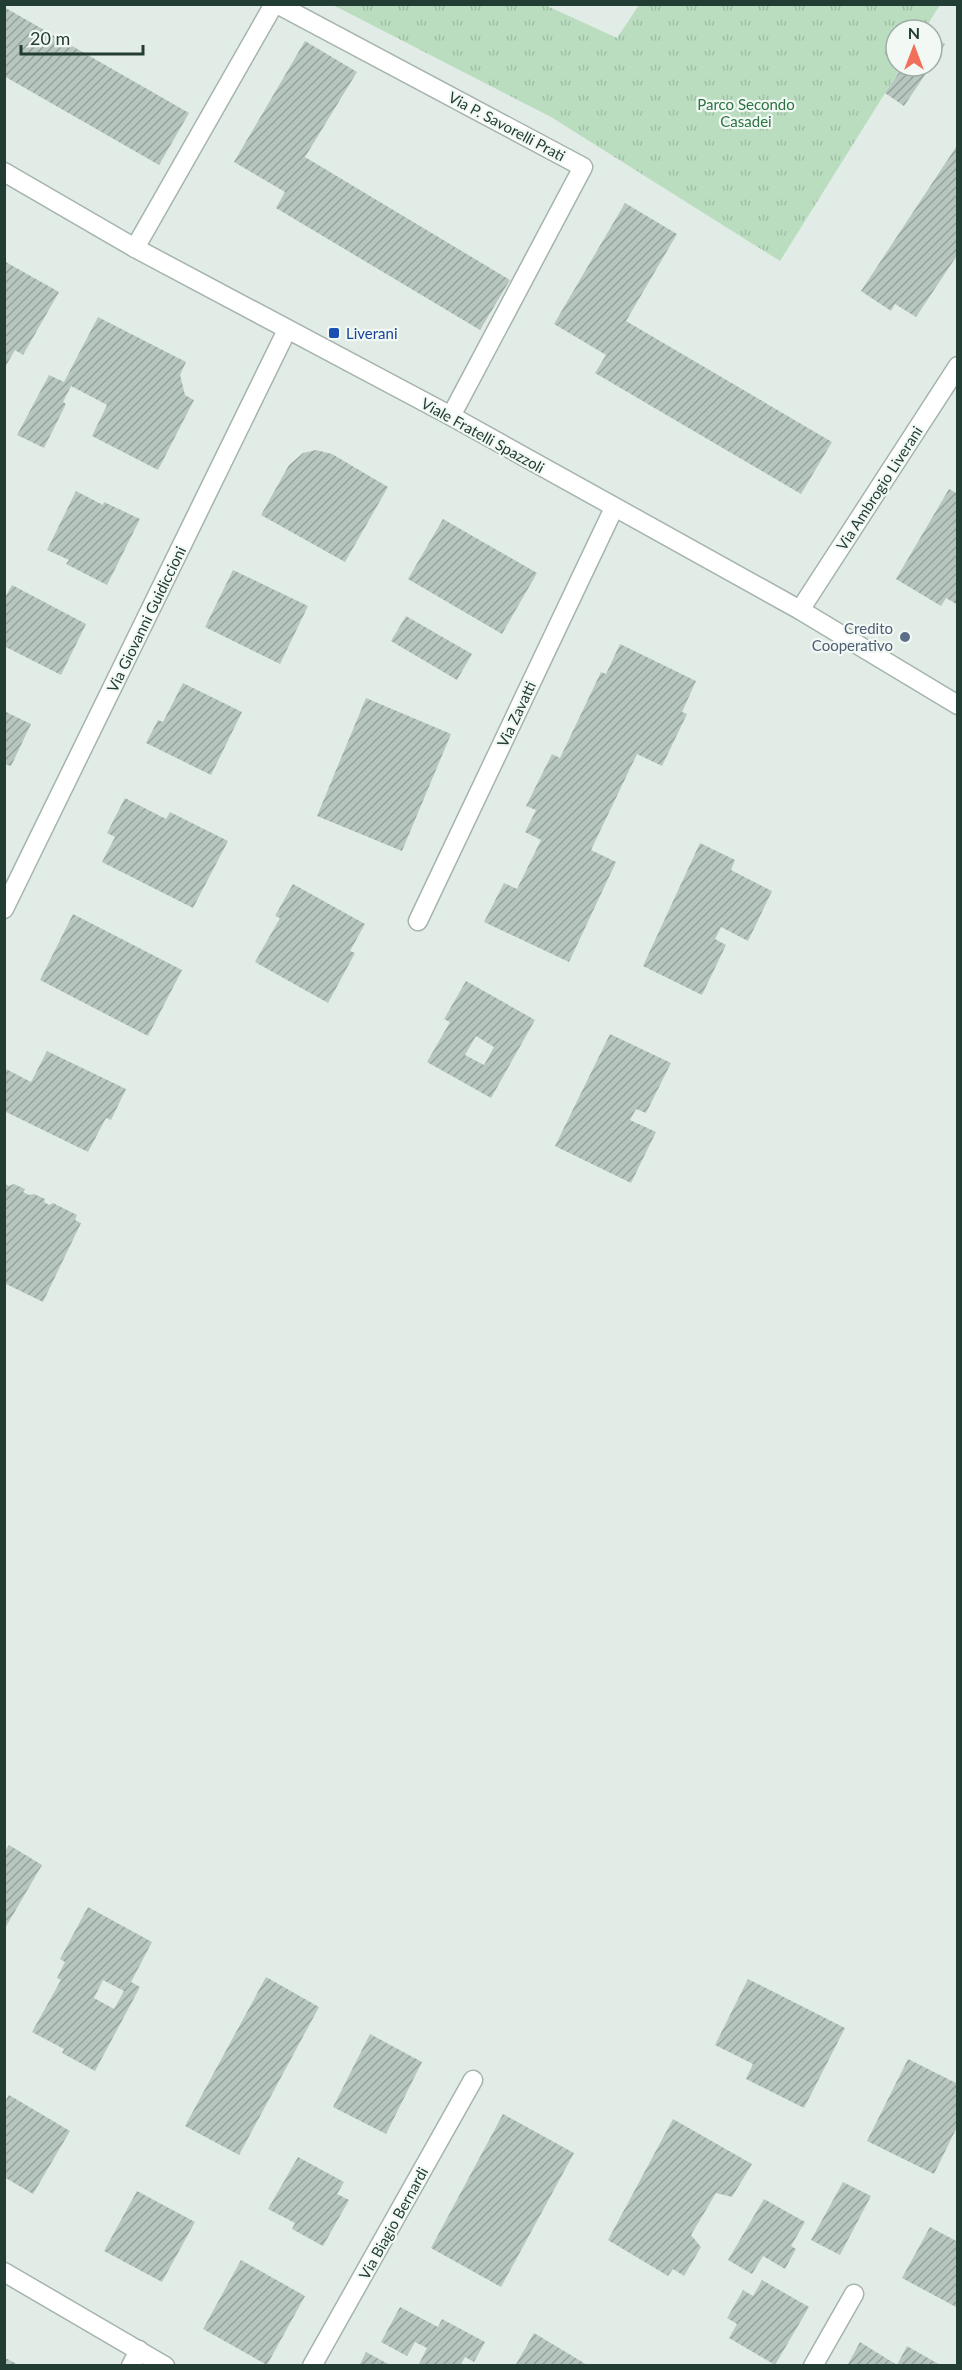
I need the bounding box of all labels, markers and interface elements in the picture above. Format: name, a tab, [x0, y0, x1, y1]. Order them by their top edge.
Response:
scale bar	[21, 18, 142, 56]
north arrow	[884, 18, 944, 78]
text: N	[908, 23, 920, 42]
text: 20 m	[30, 27, 70, 49]
street label: Via P. Savorelli Prati	[446, 88, 568, 164]
park label: Parco Secondo Casadei	[697, 95, 795, 130]
place label: Liverani	[346, 324, 398, 342]
marker: Liverani	[327, 326, 341, 340]
street label: Viale Fratelli Spazzoli	[418, 394, 548, 476]
street label: Via Ambrogio Liverani	[832, 423, 926, 553]
street label: Via Giovanni Guidiccioni	[103, 543, 189, 695]
place label: Credito Cooperativo	[812, 619, 893, 654]
marker: Credito Cooperativo	[898, 630, 912, 644]
street label: Via Zavatti	[493, 678, 539, 750]
street label: Via Biagio Bernardi	[355, 2164, 431, 2282]

